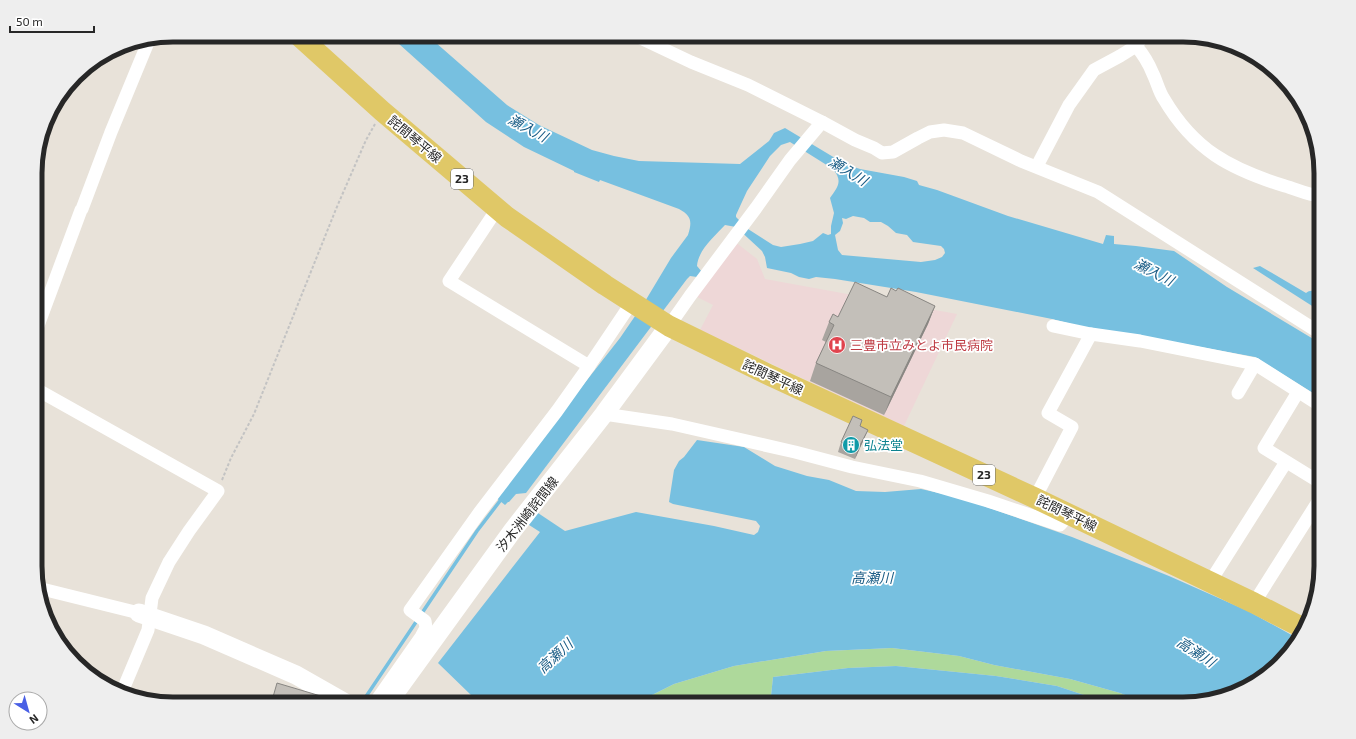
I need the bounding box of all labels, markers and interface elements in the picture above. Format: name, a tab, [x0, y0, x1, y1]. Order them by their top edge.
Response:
scale bar	[10, 8, 94, 34]
text: 50 m	[16, 14, 43, 28]
water label: 瀬入川	[506, 110, 553, 146]
street label: 詫間琴平線	[385, 112, 445, 166]
water label: 瀬入川	[826, 152, 872, 190]
road number: 23	[451, 169, 473, 189]
water label: 瀬入川	[1132, 254, 1179, 290]
hospital icon: 三豊市立みとよ市民病院	[827, 335, 847, 355]
place label: 三豊市立みとよ市民病院	[850, 337, 993, 353]
street label: 詫間琴平線	[740, 356, 806, 398]
building icon: 弘法堂	[841, 435, 861, 455]
place label: 弘法堂	[864, 437, 903, 453]
road number: 23	[973, 465, 995, 485]
street label: 汐木洲崎詫間線	[493, 473, 561, 555]
street label: 詫間琴平線	[1034, 492, 1100, 534]
water label: 高瀬川	[851, 569, 895, 586]
water label: 高瀬川	[1174, 633, 1220, 671]
water label: 高瀬川	[534, 634, 577, 676]
north arrow	[8, 691, 48, 731]
text: N	[27, 712, 41, 727]

